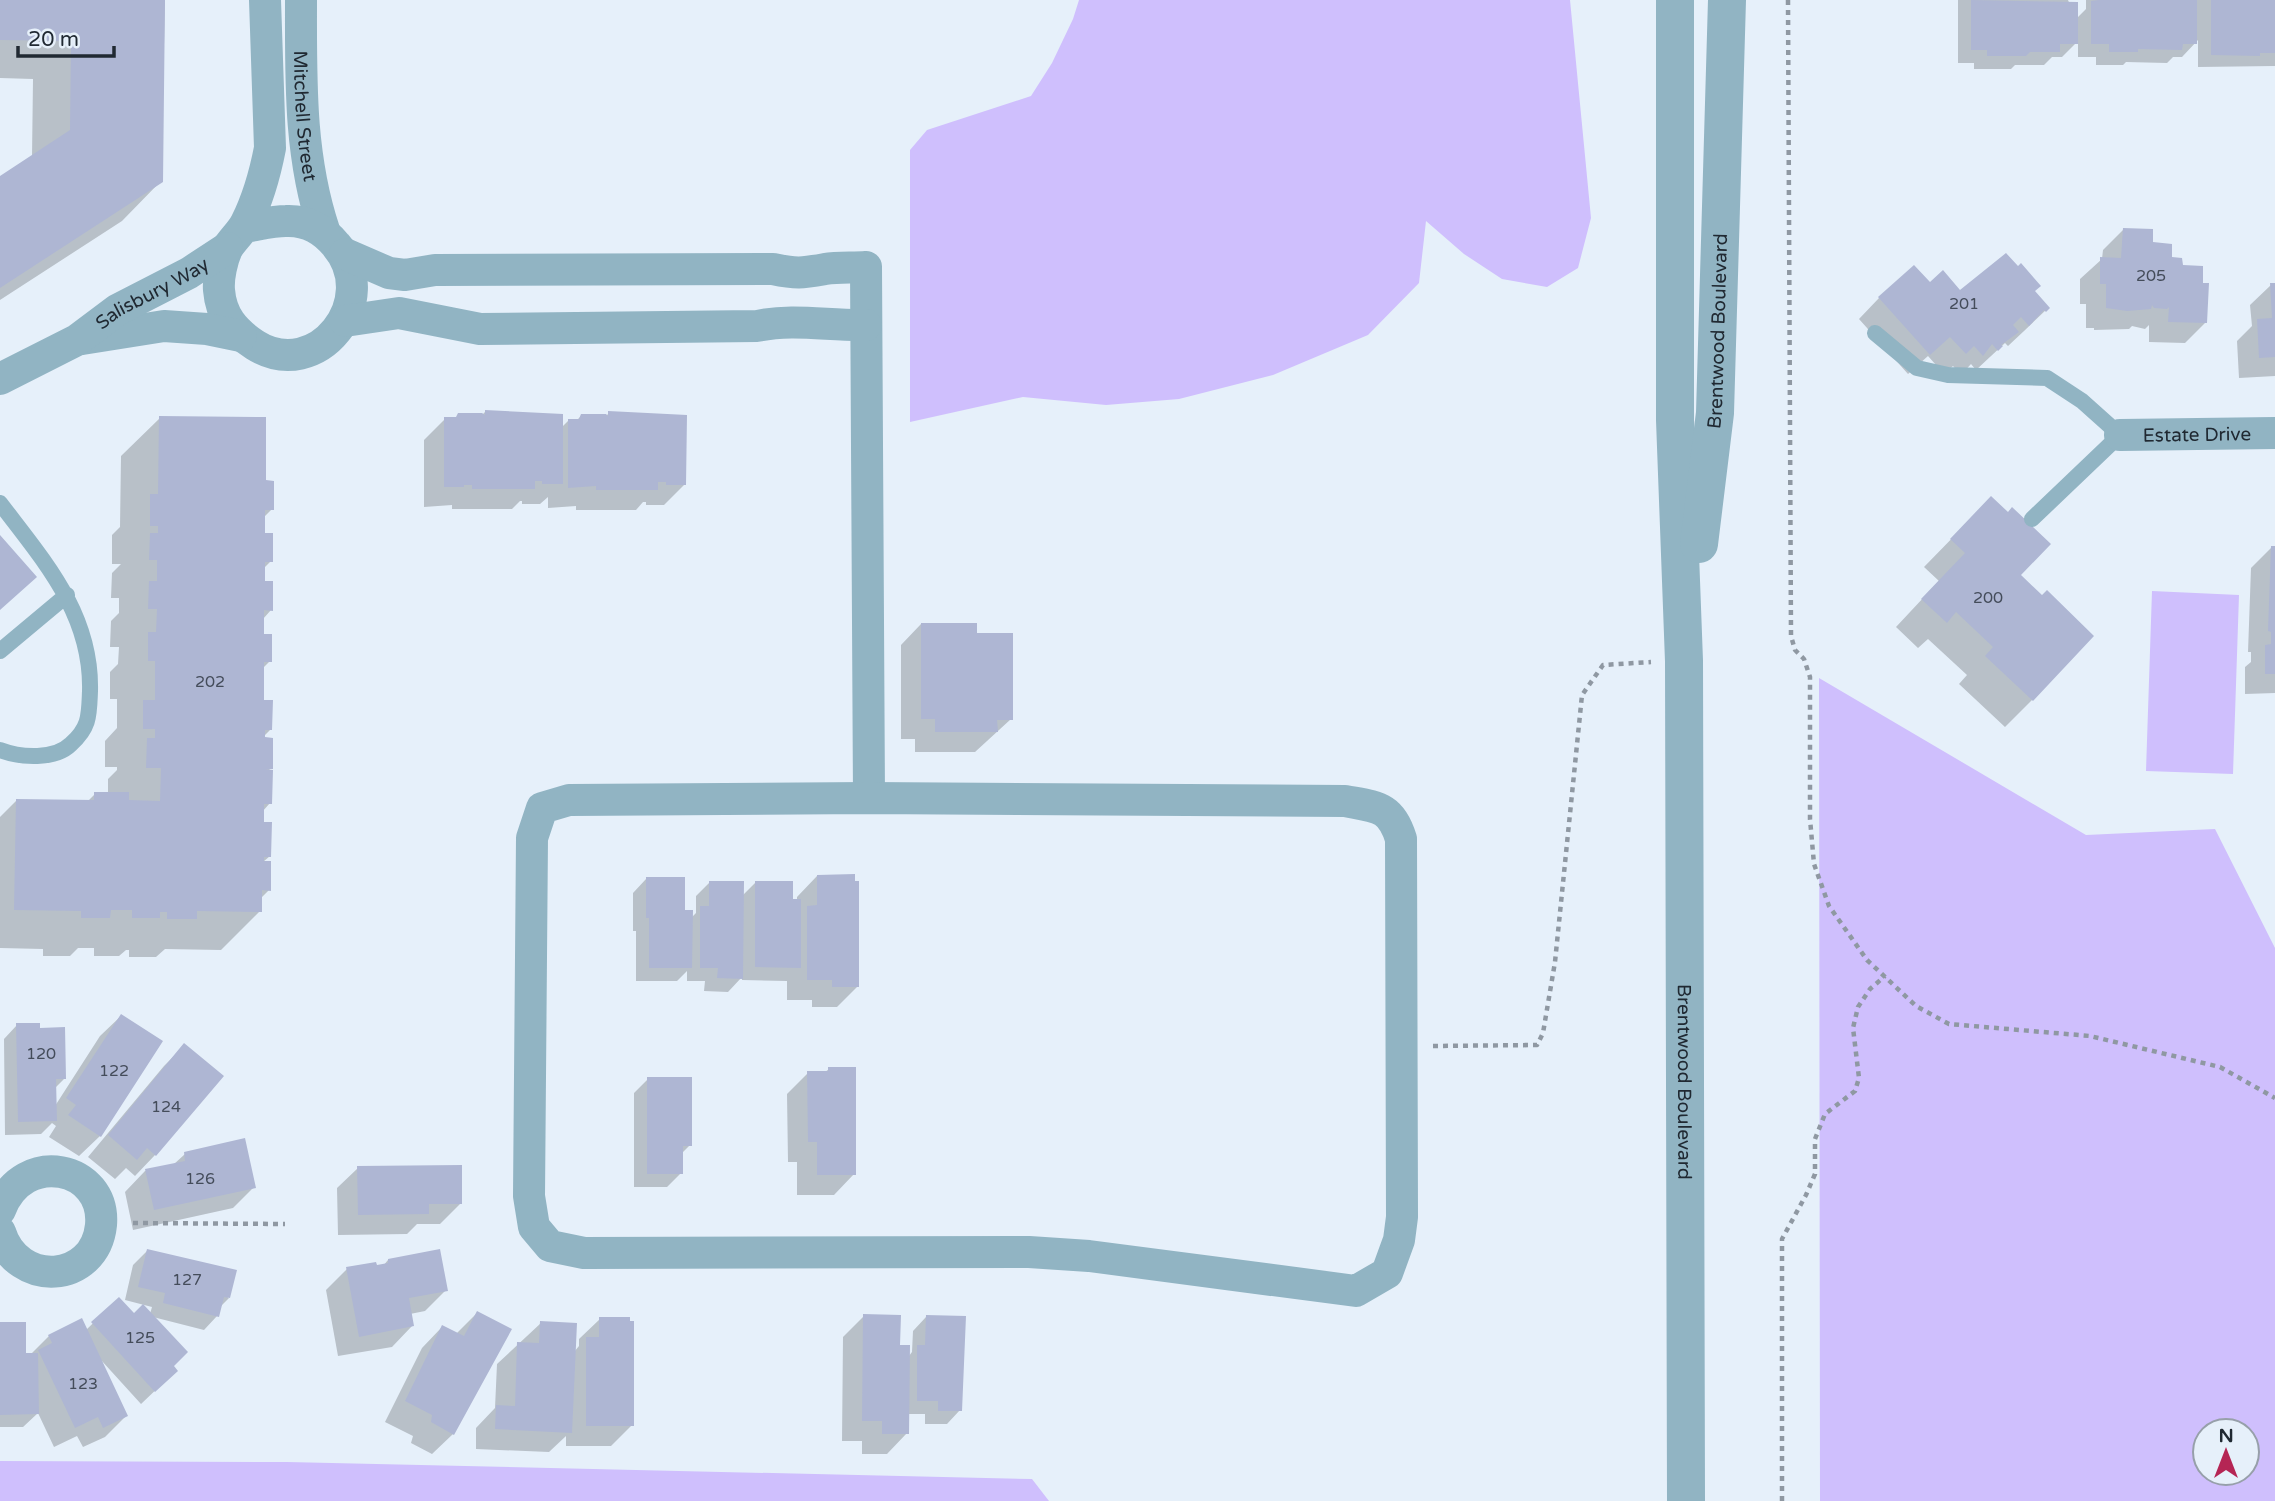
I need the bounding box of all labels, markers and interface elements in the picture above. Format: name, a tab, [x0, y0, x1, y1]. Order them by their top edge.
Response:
scale bar	[18, 14, 114, 58]
text: 20 m	[28, 27, 79, 52]
street label: Mitchell Street	[289, 50, 321, 183]
street label: Brentwood Boulevard	[1703, 233, 1732, 430]
street label: Salisbury Way	[91, 253, 213, 334]
house number: 205	[2136, 266, 2166, 286]
house number: 201	[1949, 294, 1979, 314]
street label: Estate Drive	[2143, 423, 2251, 447]
house number: 200	[1973, 588, 2003, 608]
house number: 202	[195, 672, 225, 692]
street label: Brentwood Boulevard	[1673, 984, 1695, 1180]
house number: 120	[26, 1044, 56, 1064]
house number: 122	[99, 1061, 129, 1081]
house number: 124	[151, 1097, 181, 1117]
house number: 126	[185, 1169, 215, 1189]
house number: 127	[172, 1270, 202, 1290]
house number: 125	[125, 1328, 155, 1348]
house number: 123	[68, 1374, 98, 1394]
north arrow	[2191, 1417, 2261, 1487]
text: N	[2218, 1425, 2234, 1447]

